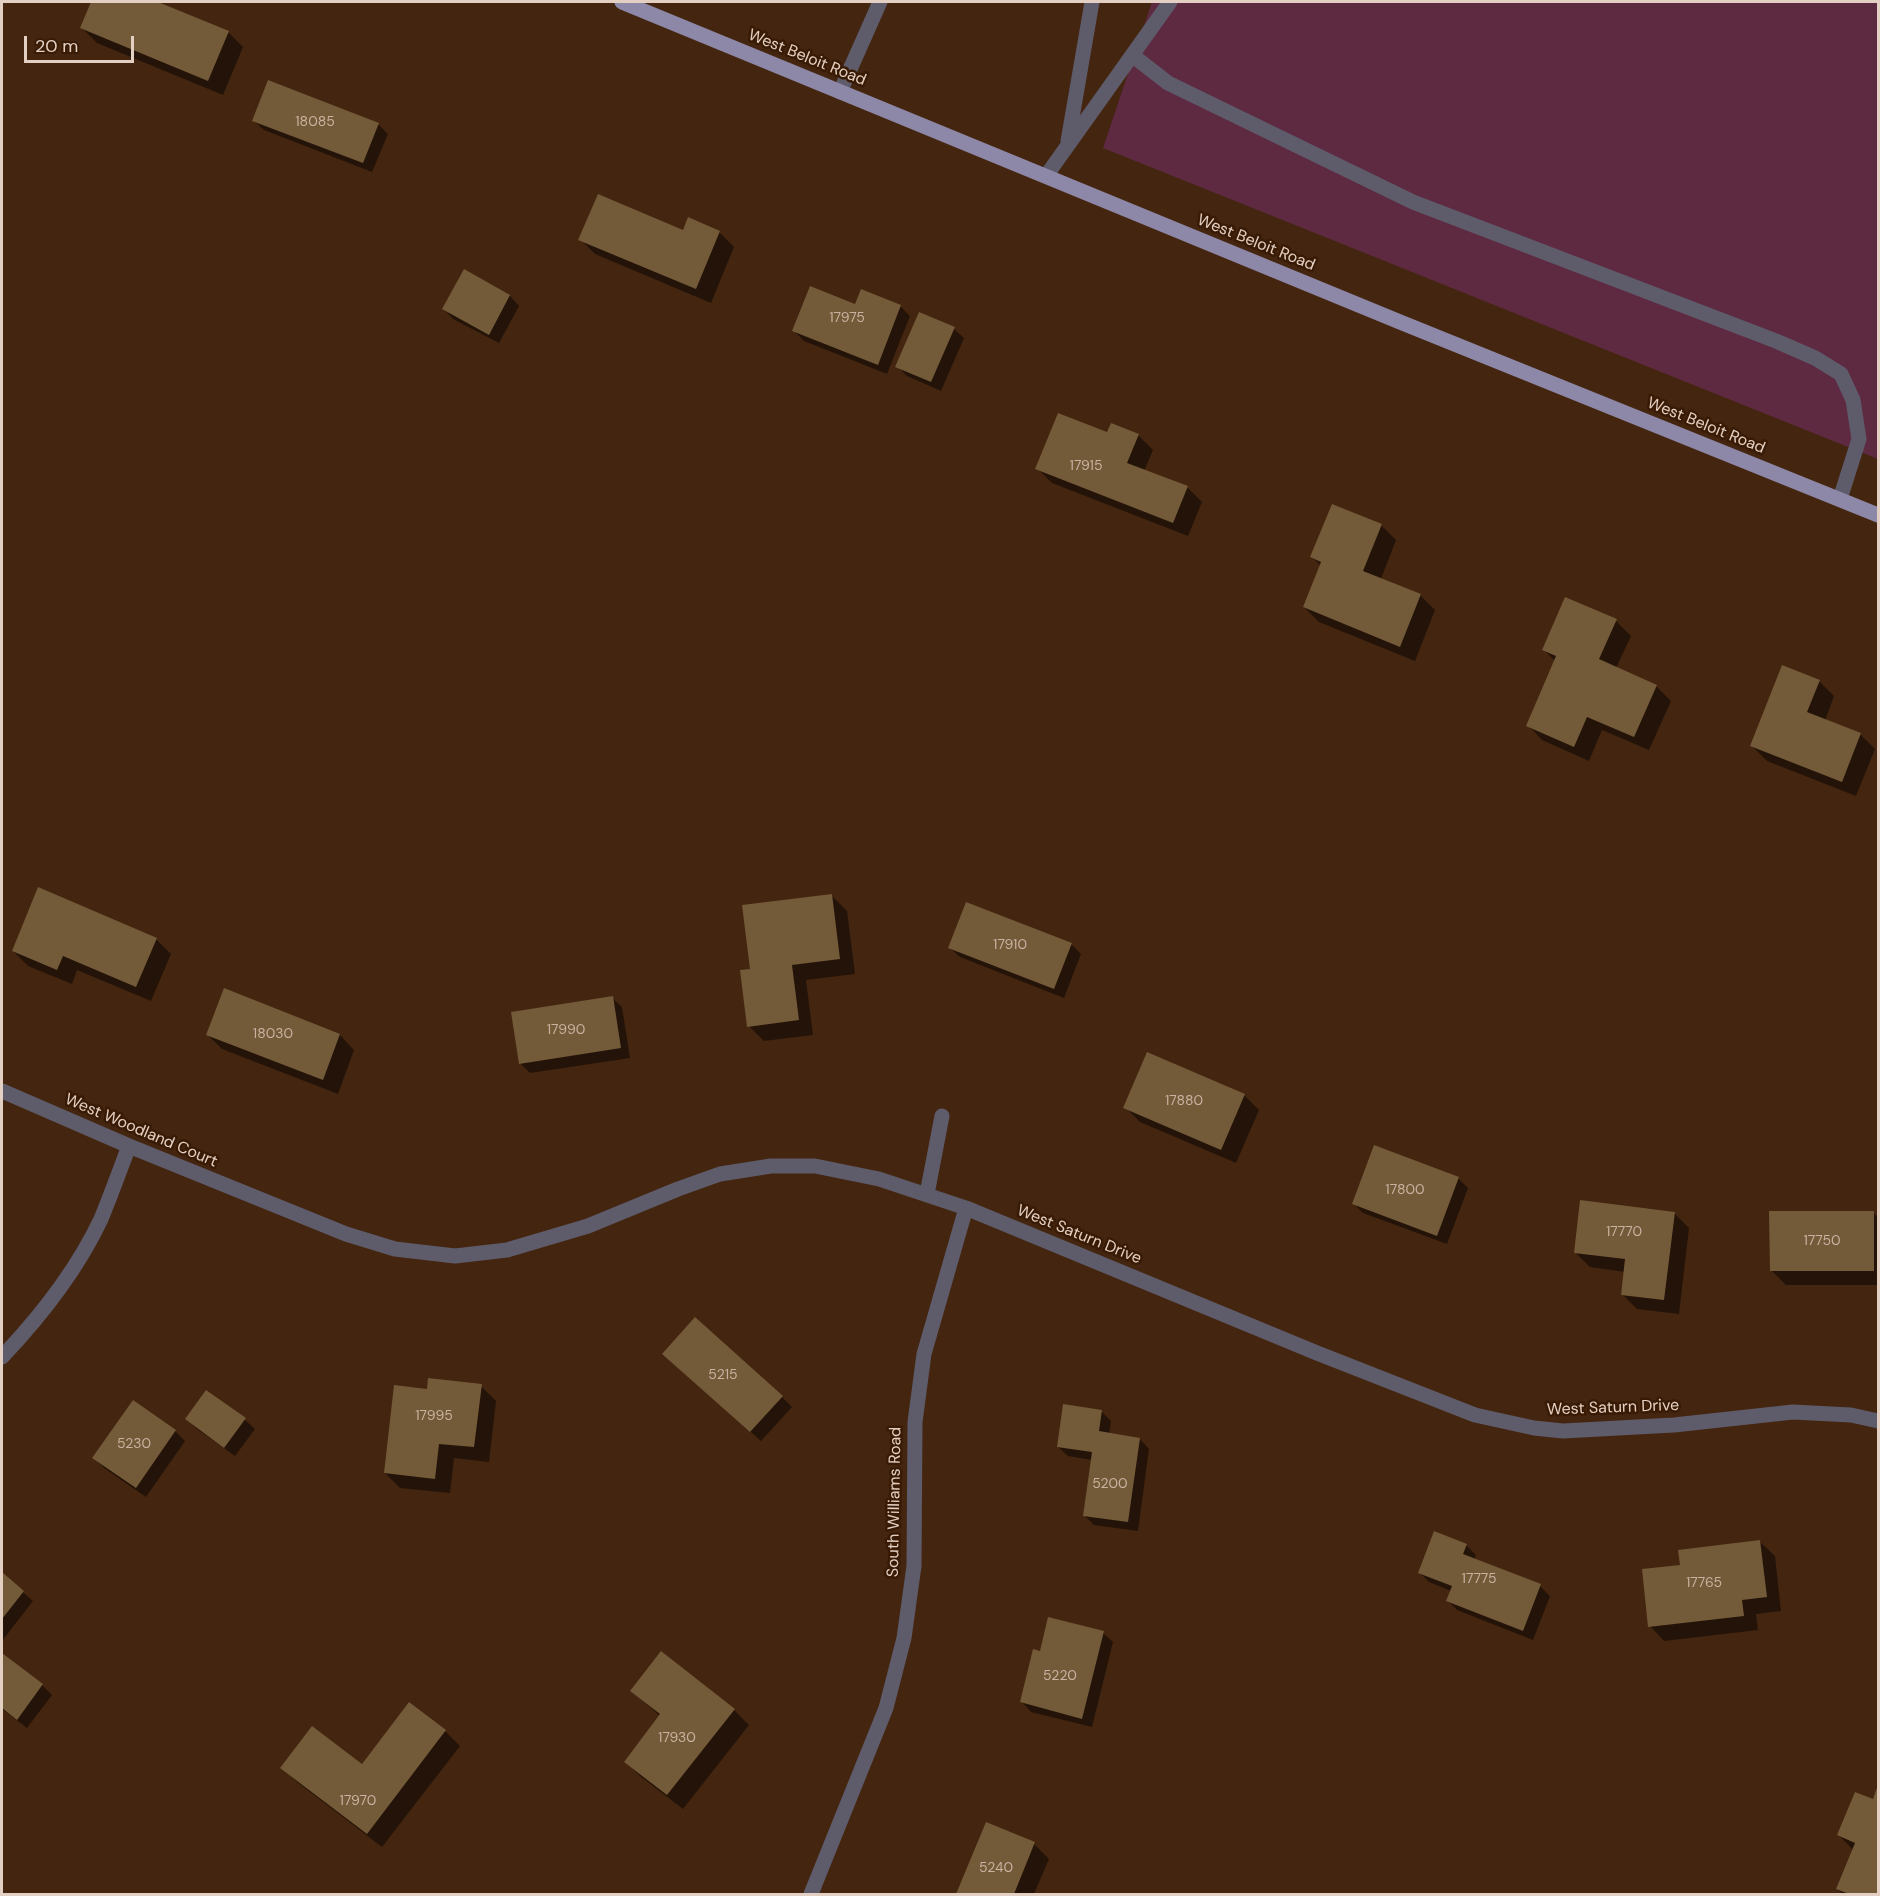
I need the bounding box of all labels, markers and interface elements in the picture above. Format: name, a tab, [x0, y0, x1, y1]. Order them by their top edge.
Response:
scale bar	[27, 24, 136, 62]
street label: West Beloit Road	[745, 26, 869, 90]
text: 20 m	[35, 34, 78, 58]
house number: 18085	[295, 114, 335, 130]
street label: West Beloit Road	[1194, 211, 1318, 275]
house number: 17975	[829, 310, 865, 326]
street label: West Beloit Road	[1644, 394, 1768, 458]
house number: 17915	[1070, 458, 1102, 474]
house number: 17910	[993, 937, 1027, 953]
house number: 17990	[547, 1022, 585, 1038]
house number: 18030	[253, 1026, 293, 1042]
street label: West Woodland Court	[62, 1090, 220, 1172]
house number: 17880	[1165, 1093, 1203, 1109]
house number: 17800	[1385, 1182, 1425, 1198]
street label: West Saturn Drive	[1014, 1201, 1144, 1269]
house number: 17770	[1606, 1224, 1642, 1240]
house number: 17750	[1803, 1233, 1841, 1249]
house number: 5215	[708, 1367, 738, 1383]
street label: West Saturn Drive	[1546, 1396, 1680, 1420]
house number: 17995	[415, 1408, 453, 1424]
street label: South Williams Road	[884, 1427, 906, 1577]
house number: 5230	[117, 1436, 151, 1452]
house number: 5200	[1092, 1476, 1128, 1492]
house number: 17775	[1462, 1571, 1496, 1587]
house number: 17765	[1686, 1575, 1722, 1591]
house number: 5220	[1043, 1668, 1077, 1684]
house number: 17930	[658, 1730, 696, 1746]
house number: 17970	[340, 1793, 376, 1809]
house number: 5240	[979, 1860, 1013, 1876]

